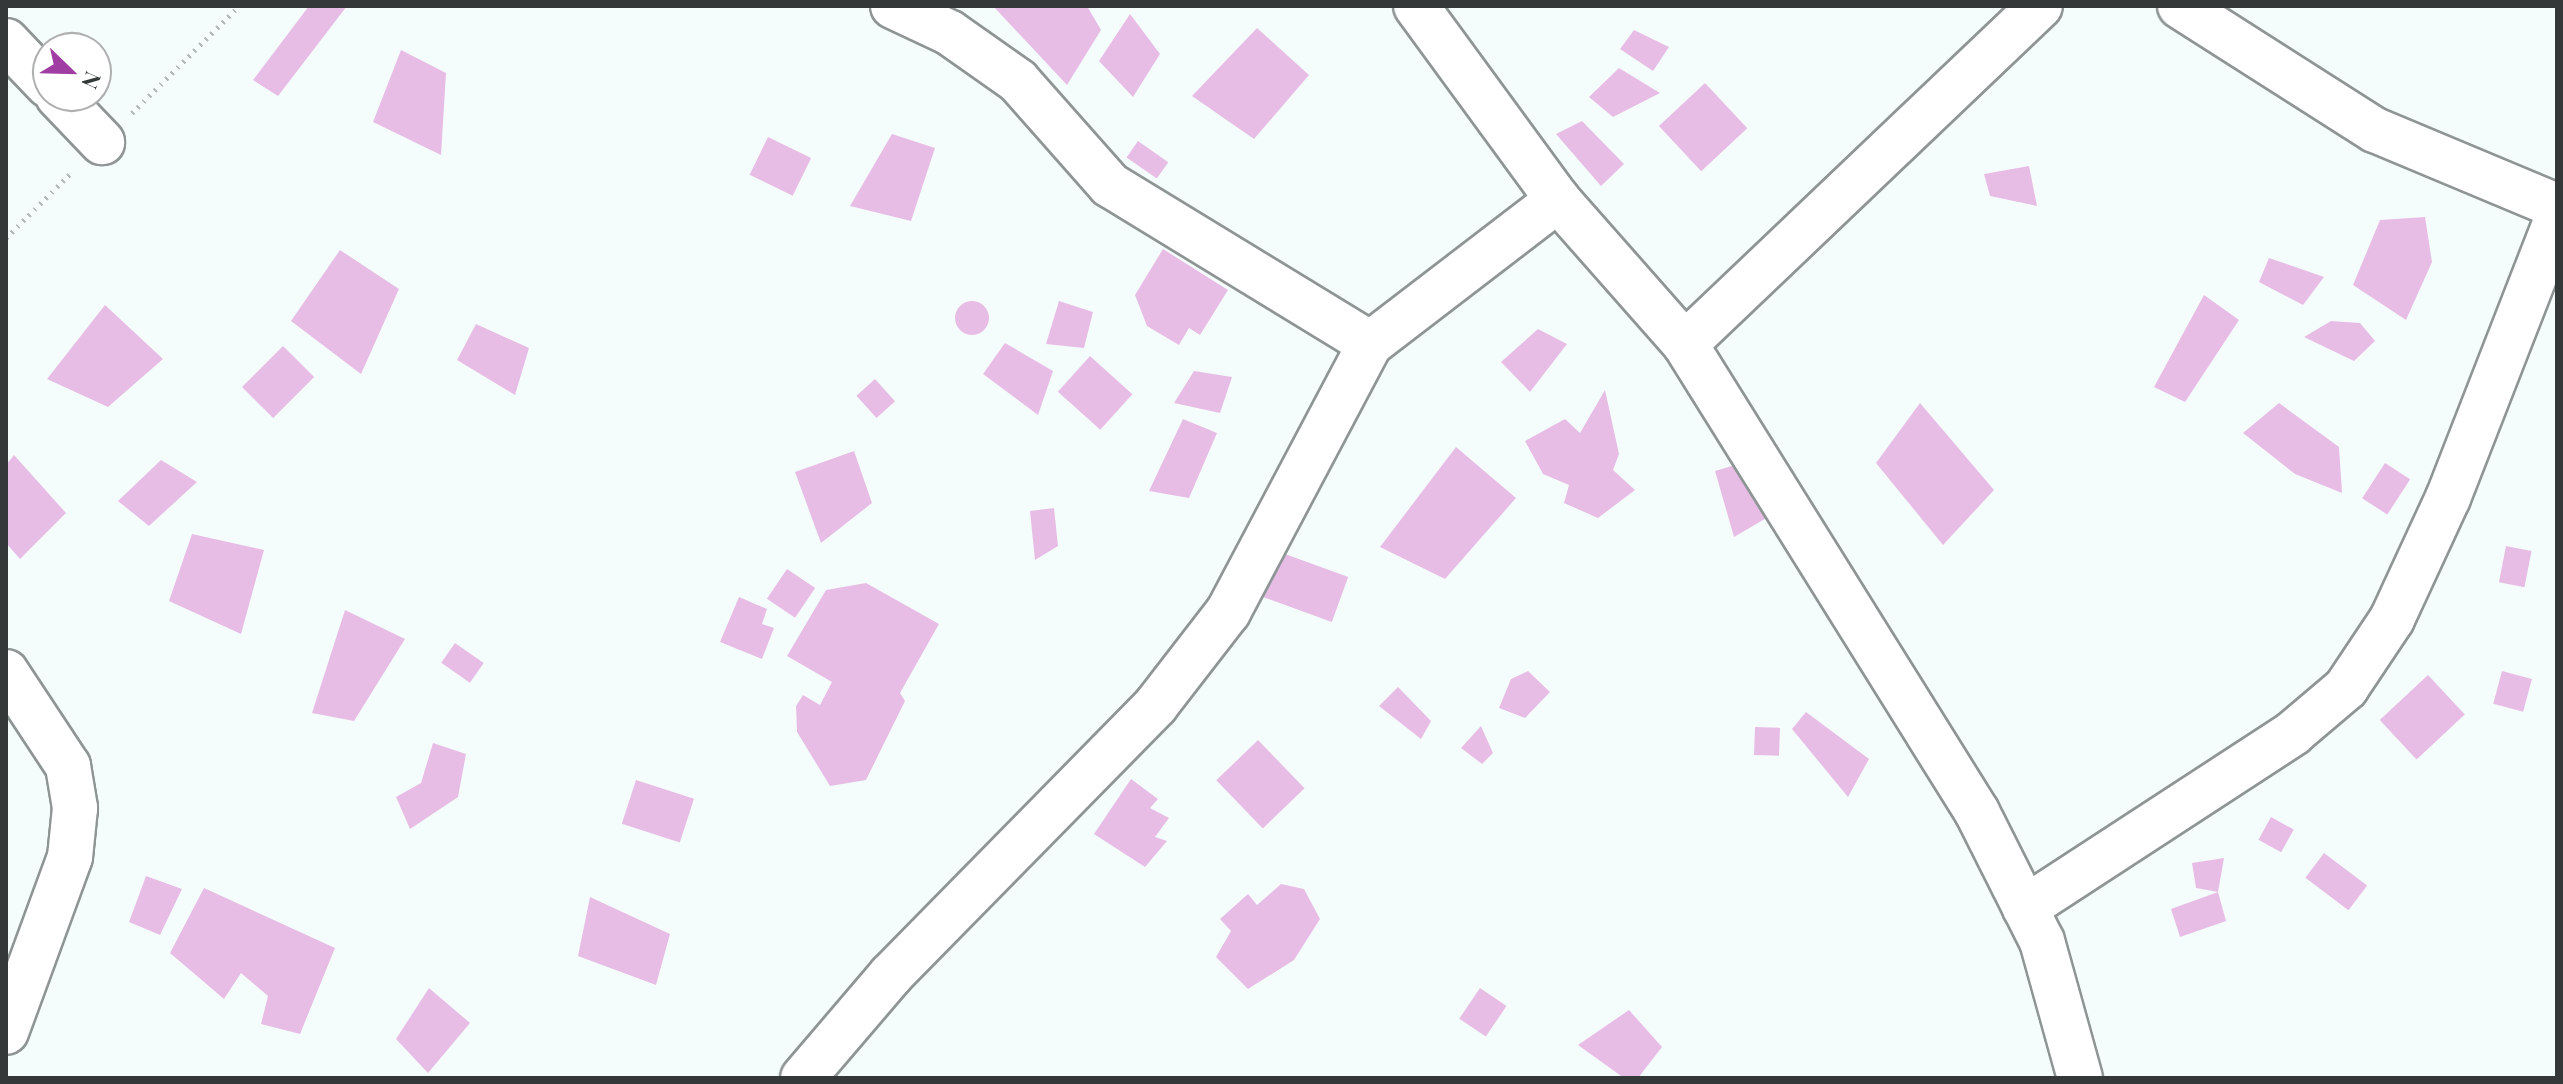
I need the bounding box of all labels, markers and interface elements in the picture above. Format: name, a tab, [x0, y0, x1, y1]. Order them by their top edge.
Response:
north arrow	[32, 32, 112, 112]
text: N	[75, 67, 109, 94]

